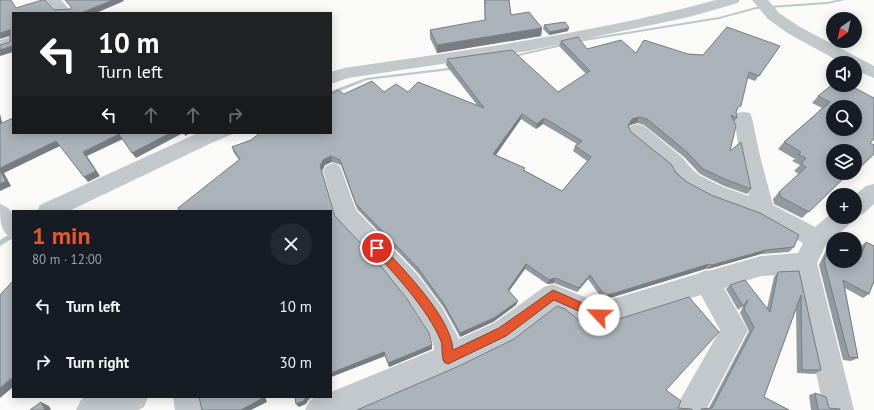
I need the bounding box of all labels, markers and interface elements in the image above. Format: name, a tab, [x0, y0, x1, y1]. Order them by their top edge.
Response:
north arrow	[826, 12, 862, 48]
map controls	[826, 12, 862, 268]
text: 10 m	[98, 24, 159, 61]
icon: left	[32, 28, 84, 80]
button: sound	[826, 56, 862, 92]
text: Turn left	[98, 60, 163, 83]
button: search	[826, 100, 862, 136]
icon: left	[98, 104, 120, 126]
icon: ahead	[140, 104, 162, 126]
icon: ahead	[182, 104, 204, 126]
icon: right	[224, 104, 246, 126]
button: layers	[826, 144, 862, 180]
button: +	[826, 188, 862, 224]
text: 1 min	[32, 220, 91, 251]
button: close	[270, 223, 312, 265]
pin	[360, 231, 394, 265]
button: −	[826, 232, 862, 268]
icon: arrive	[366, 237, 388, 259]
text: 80 m · 12:00	[32, 251, 102, 268]
position arrow	[578, 294, 620, 336]
icon: left	[32, 295, 54, 317]
text: Turn left	[66, 297, 120, 316]
text: 10 m	[279, 297, 312, 316]
icon: right	[32, 351, 54, 373]
text: Turn right	[66, 353, 129, 372]
text: 30 m	[279, 353, 312, 372]

